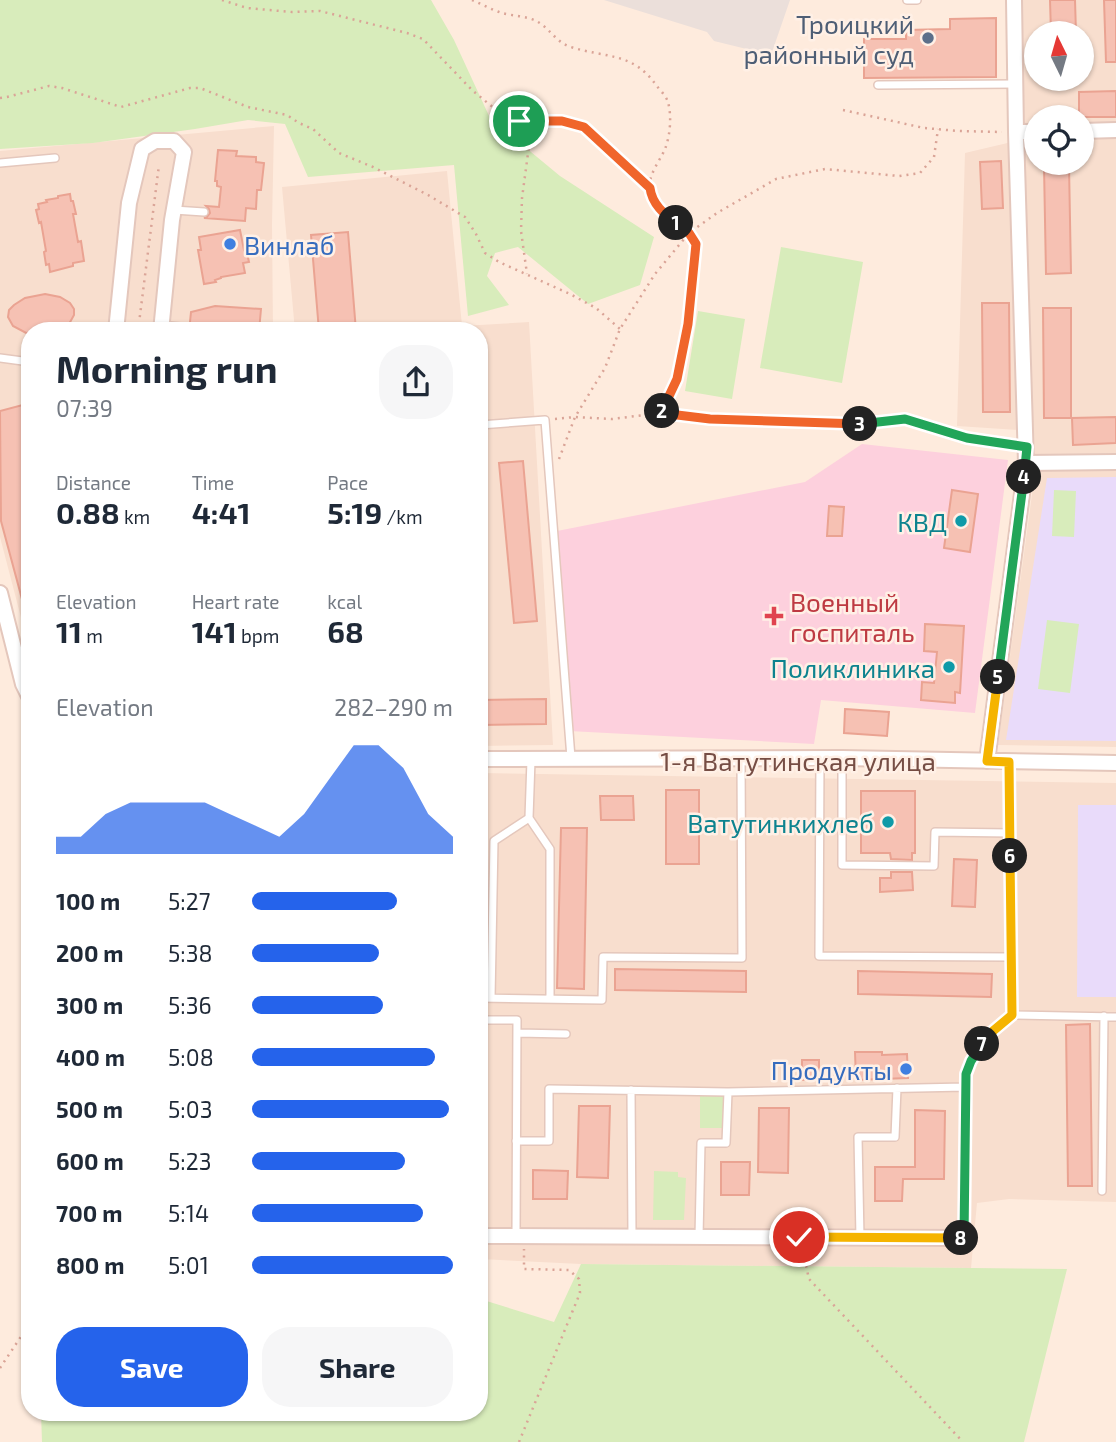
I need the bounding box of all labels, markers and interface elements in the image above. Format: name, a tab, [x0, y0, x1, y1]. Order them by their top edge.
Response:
place label: Троицкий районный суд	[743, 8, 914, 70]
north arrow	[1024, 21, 1094, 91]
map controls	[1024, 21, 1094, 175]
marker: Троицкий районный суд	[920, 30, 936, 46]
pin	[489, 91, 549, 151]
icon: arrive	[500, 102, 538, 140]
button: locate	[1024, 105, 1094, 175]
pin: 1	[658, 206, 694, 241]
text: 1	[671, 211, 680, 234]
place label: Винлаб	[244, 229, 334, 260]
marker: Винлаб	[222, 236, 238, 252]
text: Morning run	[56, 345, 277, 391]
button: share	[379, 345, 453, 419]
text: 07:39	[56, 394, 113, 422]
pin: 2	[644, 394, 680, 428]
text: 2	[656, 399, 667, 422]
pin: 3	[842, 406, 878, 442]
text: 3	[854, 412, 865, 435]
pin: 4	[1006, 460, 1042, 494]
text: 4	[1017, 465, 1030, 488]
text: Distance	[56, 471, 131, 494]
text: Time	[192, 471, 234, 494]
text: Pace	[327, 471, 368, 494]
text: 0.88	[56, 494, 120, 530]
text: 4:41	[192, 494, 251, 530]
text: 5:19	[327, 494, 382, 530]
text: km	[120, 505, 150, 528]
text: /km	[382, 505, 423, 528]
place label: КВД	[897, 506, 947, 537]
marker: КВД	[953, 513, 969, 529]
place label: Военный госпиталь	[790, 586, 915, 647]
text: Elevation	[56, 590, 137, 613]
text: Heart rate	[192, 590, 280, 613]
text: kcal	[327, 590, 362, 613]
marker: Военный госпиталь	[764, 606, 784, 626]
text: 11	[56, 613, 82, 649]
text: 141	[192, 613, 237, 649]
text: 68	[327, 613, 364, 649]
text: m	[82, 624, 103, 647]
text: bpm	[237, 624, 279, 647]
place label: Поликлиника	[771, 652, 935, 683]
marker: Поликлиника	[941, 659, 957, 675]
pin: 5	[981, 660, 1016, 694]
text: 5	[992, 665, 1003, 688]
text: Elevation	[56, 693, 154, 721]
text: 282–290 m	[334, 693, 453, 721]
street label: 1-я Ватутинская улица	[660, 745, 936, 777]
place label: Ватутинкихлеб	[687, 807, 874, 839]
marker: Ватутинкихлеб	[880, 814, 896, 830]
pin: 6	[992, 838, 1028, 874]
text: 6	[1004, 844, 1015, 867]
text: 100 m	[56, 887, 120, 915]
text: 5:27	[168, 887, 210, 915]
text: 200 m	[56, 939, 124, 967]
text: 5:38	[168, 939, 213, 967]
text: 300 m	[56, 991, 123, 1019]
text: 5:36	[168, 991, 212, 1019]
pin: 7	[964, 1026, 1000, 1062]
text: 7	[976, 1032, 987, 1055]
text: 400 m	[56, 1043, 125, 1071]
text: 5:08	[168, 1043, 214, 1071]
place label: Продукты	[771, 1054, 892, 1086]
marker: Продукты	[898, 1061, 914, 1077]
text: 500 m	[56, 1095, 123, 1123]
text: 5:03	[168, 1095, 212, 1123]
text: 600 m	[56, 1147, 124, 1175]
text: 5:23	[168, 1147, 211, 1175]
text: 700 m	[56, 1199, 122, 1227]
text: 5:14	[168, 1199, 209, 1227]
pin	[769, 1207, 829, 1267]
icon: check	[780, 1218, 818, 1256]
pin: 8	[944, 1220, 978, 1256]
text: 8	[955, 1226, 966, 1249]
text: 800 m	[56, 1251, 125, 1279]
text: 5:01	[168, 1251, 209, 1279]
button: Save	[56, 1327, 248, 1407]
button: Share	[262, 1327, 453, 1407]

